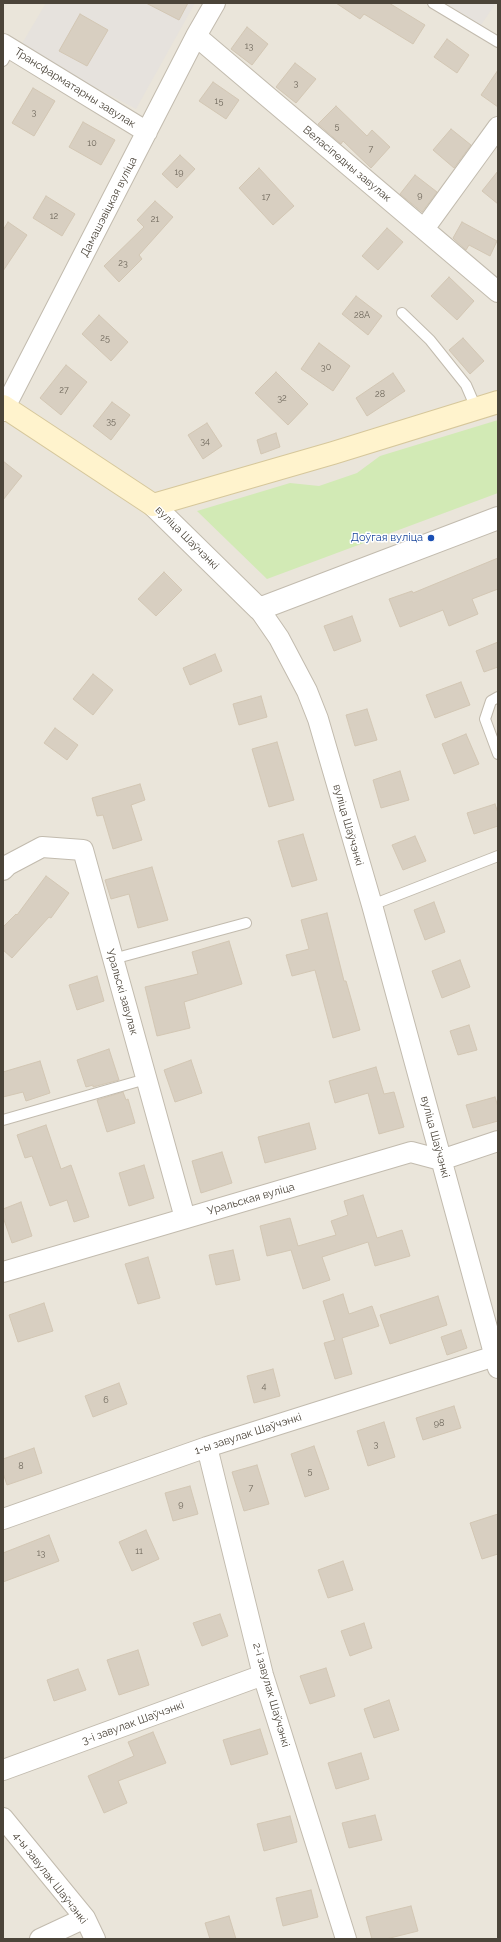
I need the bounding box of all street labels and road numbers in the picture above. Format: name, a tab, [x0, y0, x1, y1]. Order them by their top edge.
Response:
street label: Трансфарматарны завулак	[12, 45, 138, 131]
street label: Веласіпедны завулак	[300, 123, 394, 205]
street label: Дамашэвіцкая вуліца	[78, 155, 140, 259]
street label: вуліца Шаўчэнкі	[153, 504, 221, 572]
street label: вуліца Шаўчэнкі	[330, 783, 366, 867]
street label: Уральскі завулак	[103, 947, 141, 1037]
street label: вуліца Шаўчэнкі	[418, 1095, 452, 1179]
street label: Уральская вуліца	[206, 1180, 296, 1218]
street label: 1-ы завулак Шаўчэнкі	[193, 1410, 303, 1458]
street label: 2-і завулак Шаўчэнкі	[250, 1641, 292, 1749]
street label: 3-і завулак Шаўчэнкі	[80, 1698, 186, 1748]
street label: 4-ы завулак Шаўчэнкі	[10, 1829, 90, 1927]

